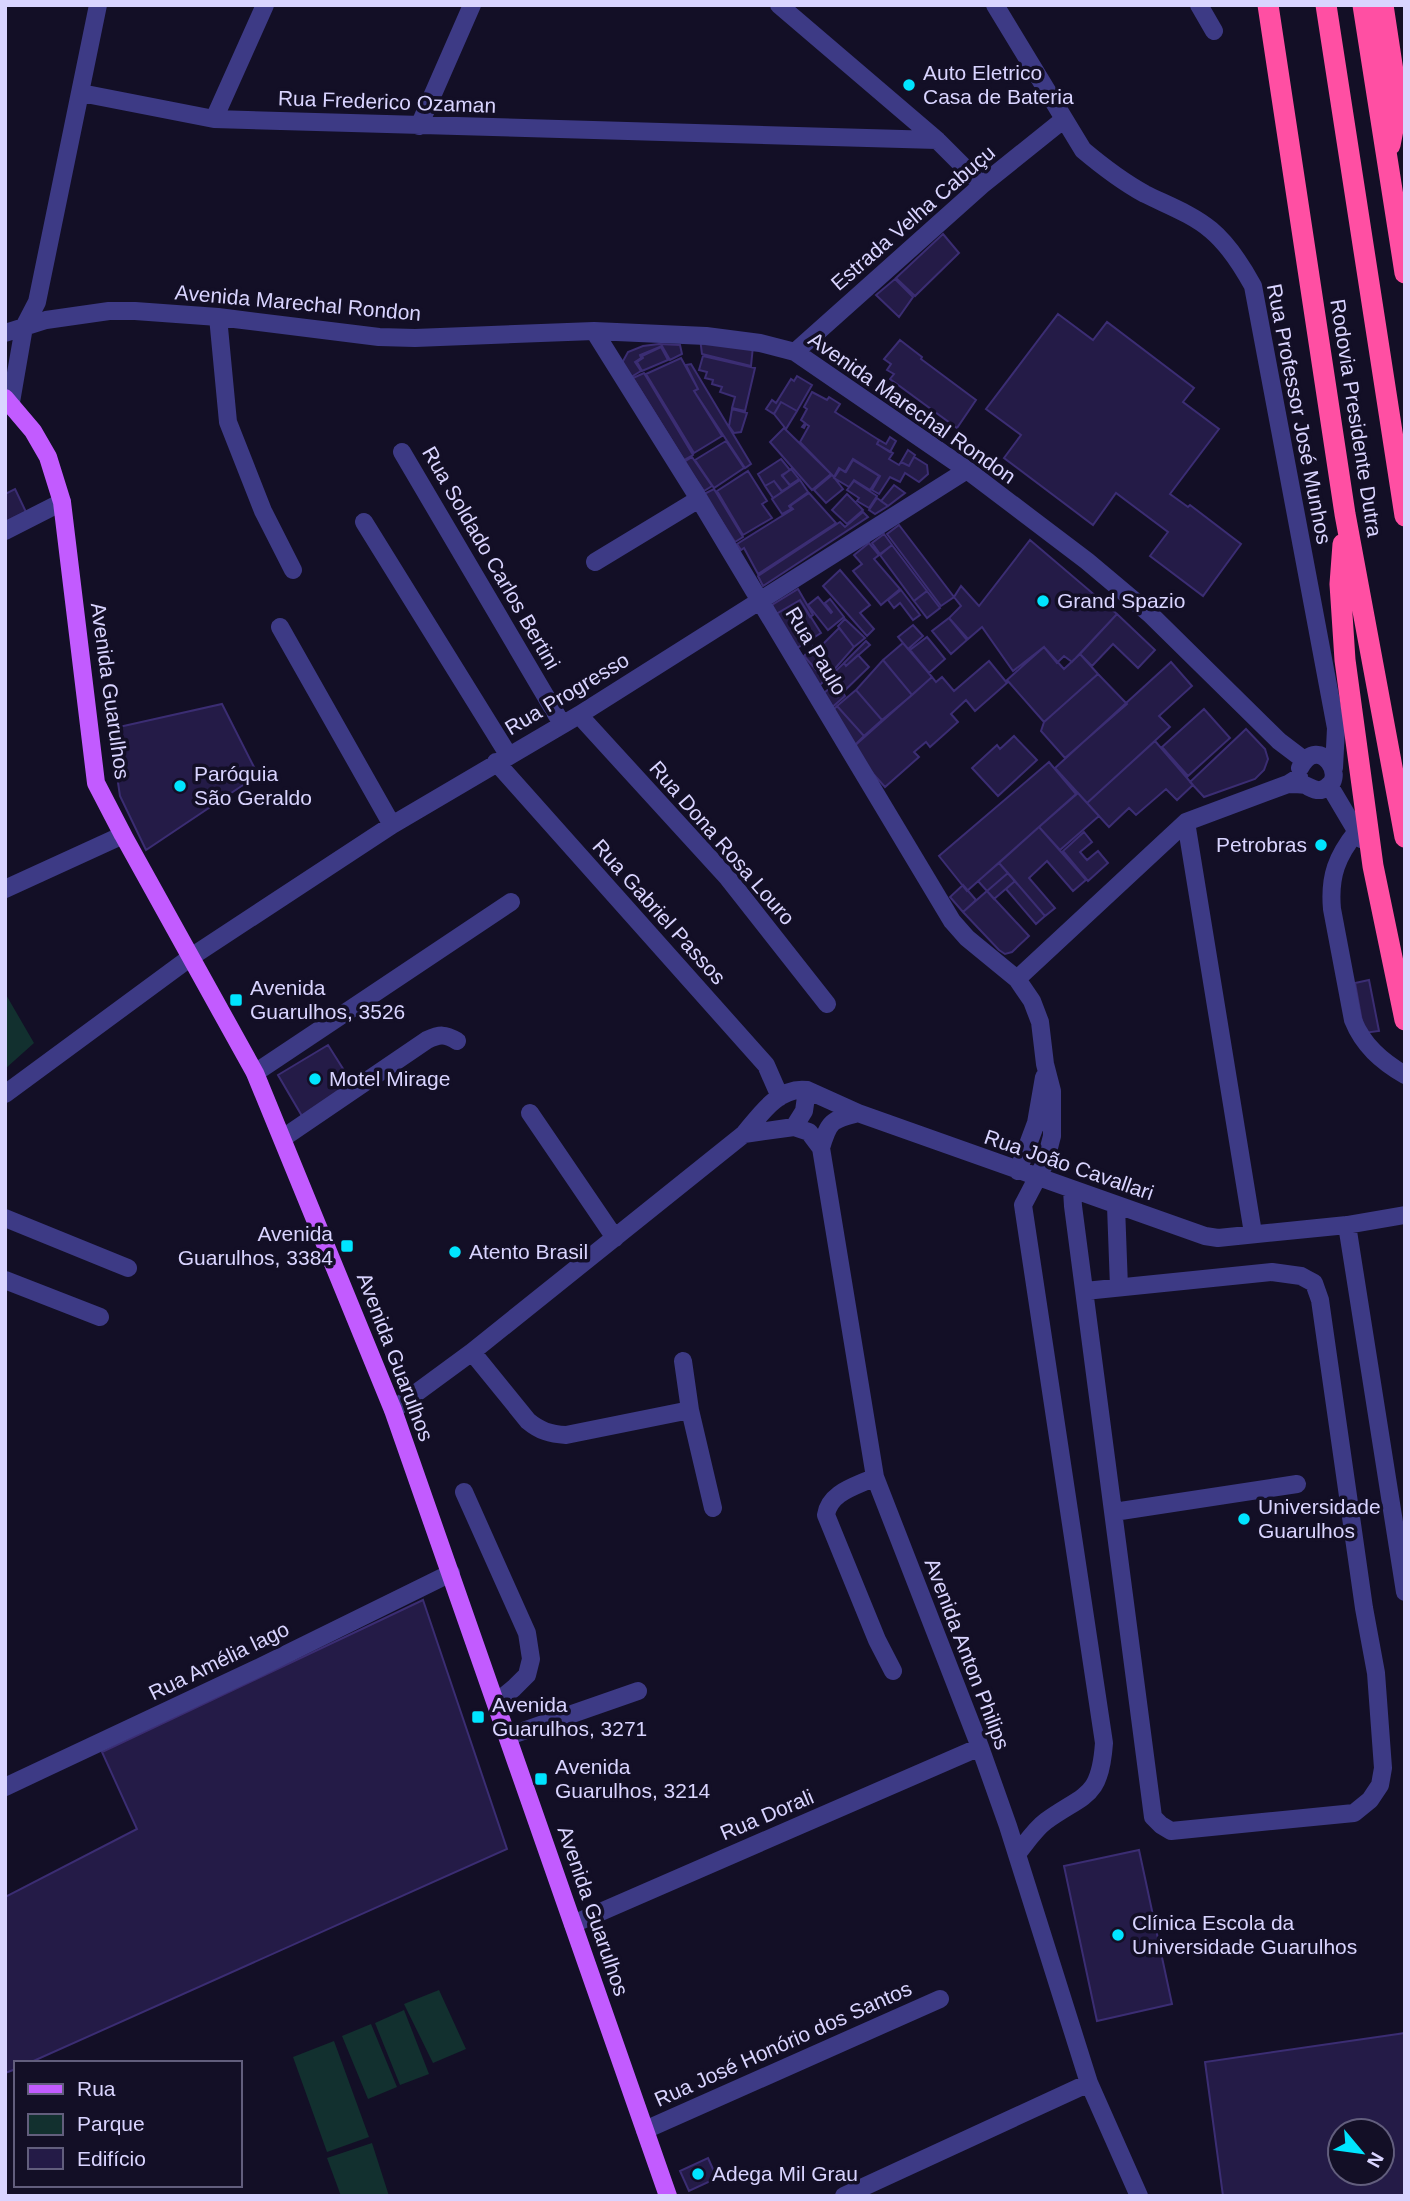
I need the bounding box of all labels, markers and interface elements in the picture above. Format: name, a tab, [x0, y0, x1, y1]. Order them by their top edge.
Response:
place label: Auto Eletrico Casa de Bateria	[923, 61, 1074, 108]
marker: Auto Eletrico Casa de Bateria	[901, 77, 917, 93]
street label: Rua Frederico Ozaman	[278, 86, 496, 117]
street label: Estrada Velha Cabuçu	[826, 140, 999, 295]
street label: Avenida Marechal Rondon	[174, 280, 422, 325]
street label: Rua Professor José Munhos	[1263, 282, 1336, 546]
street label: Rodovia Presidente Dutra	[1326, 297, 1387, 539]
street label: Avenida Marechal Rondon	[804, 327, 1020, 488]
street label: Rua Soldado Carlos Bertini	[418, 442, 565, 673]
place label: Grand Spazio	[1057, 589, 1185, 612]
marker: Grand Spazio	[1035, 593, 1051, 609]
street label: Avenida Guarulhos	[87, 601, 134, 781]
street label: Rua Paulo	[781, 603, 852, 699]
street label: Rua Progresso	[501, 648, 633, 740]
street label: Rua Dona Rosa Louro	[645, 756, 800, 929]
place label: Paróquia São Geraldo	[194, 762, 312, 809]
marker: Paróquia São Geraldo	[172, 778, 188, 794]
place label: Petrobras	[1216, 833, 1307, 856]
street label: Rua Gabriel Passos	[588, 835, 730, 989]
marker: Petrobras	[1313, 837, 1329, 853]
place label: Avenida Guarulhos, 3526	[250, 976, 405, 1023]
marker: Avenida Guarulhos, 3526	[228, 992, 244, 1008]
place label: Motel Mirage	[329, 1067, 450, 1090]
marker: Motel Mirage	[307, 1071, 323, 1087]
street label: Rua João Cavallari	[982, 1125, 1157, 1204]
place label: Avenida Guarulhos, 3384	[178, 1222, 333, 1269]
marker: Avenida Guarulhos, 3384	[339, 1238, 355, 1254]
place label: Atento Brasil	[469, 1240, 588, 1263]
marker: Atento Brasil	[447, 1244, 463, 1260]
street label: Avenida Guarulhos	[353, 1270, 438, 1444]
place label: Universidade Guarulhos	[1258, 1495, 1381, 1542]
marker: Universidade Guarulhos	[1236, 1511, 1252, 1527]
street label: Avenida Anton Philips	[920, 1555, 1015, 1753]
street label: Rua Amélia lago	[145, 1617, 293, 1704]
place label: Avenida Guarulhos, 3271	[492, 1693, 647, 1740]
marker: Avenida Guarulhos, 3271	[470, 1709, 486, 1725]
place label: Avenida Guarulhos, 3214	[555, 1755, 711, 1802]
marker: Avenida Guarulhos, 3214	[533, 1771, 549, 1787]
street label: Rua Dorali	[717, 1785, 817, 1845]
street label: Avenida Guarulhos	[554, 1823, 633, 1999]
place label: Clínica Escola da Universidade Guarulhos	[1132, 1911, 1357, 1958]
marker: Clínica Escola da Universidade Guarulhos	[1110, 1927, 1126, 1943]
street label: Rua José Honório dos Santos	[651, 1976, 915, 2111]
legend	[14, 2061, 242, 2187]
text: Rua	[77, 2077, 116, 2100]
text: Parque	[77, 2112, 145, 2135]
north arrow	[1326, 2117, 1396, 2187]
text: Edifício	[77, 2147, 146, 2170]
text: N	[1363, 2149, 1388, 2171]
place label: Adega Mil Grau	[712, 2162, 858, 2185]
marker: Adega Mil Grau	[690, 2166, 706, 2182]

